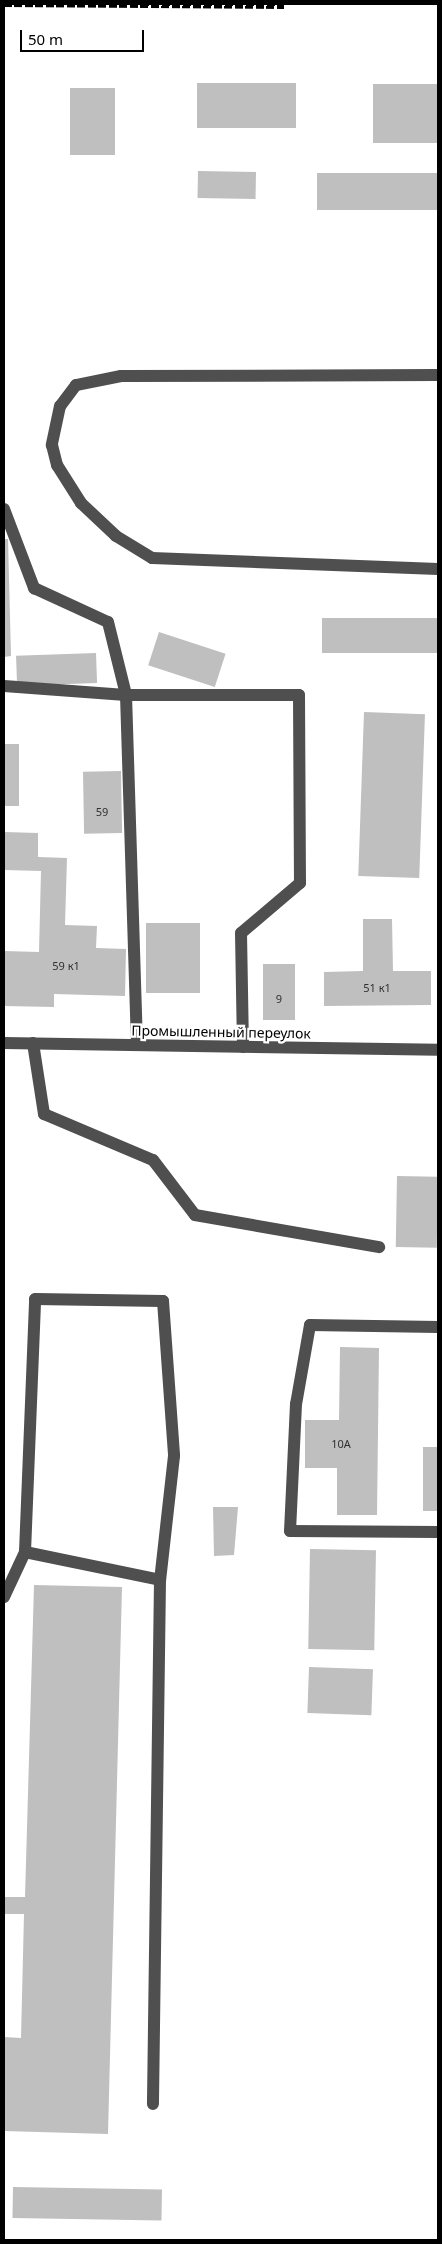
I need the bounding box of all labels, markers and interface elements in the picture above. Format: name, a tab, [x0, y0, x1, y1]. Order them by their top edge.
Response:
scale bar	[22, 20, 146, 52]
text: 50 m	[28, 29, 63, 49]
house number: 59	[96, 805, 108, 819]
house number: 59 к1	[52, 959, 80, 973]
house number: 51 к1	[363, 981, 391, 995]
house number: 9	[276, 992, 282, 1006]
street label: Промышленный переулок	[131, 1022, 311, 1042]
house number: 10А	[331, 1437, 351, 1451]

